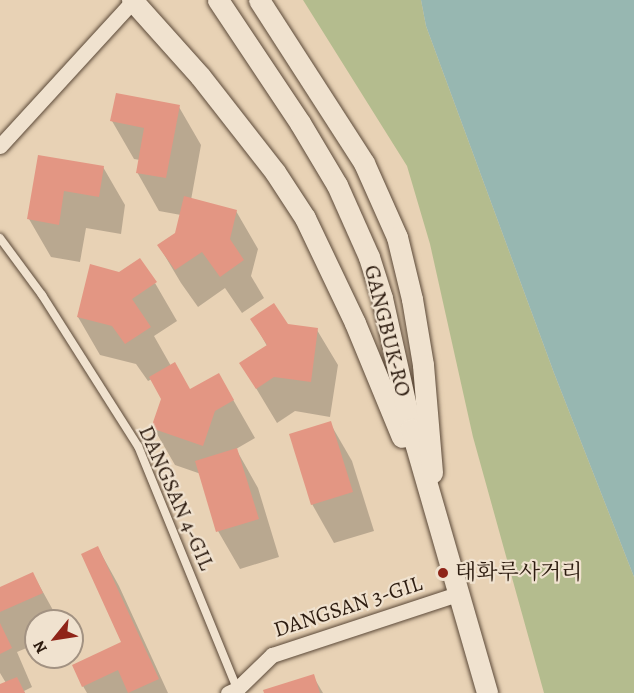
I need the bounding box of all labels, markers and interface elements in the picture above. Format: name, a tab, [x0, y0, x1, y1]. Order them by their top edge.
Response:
street label: GANGBUK-RO	[358, 262, 416, 400]
street label: DANGSAN 4-GIL	[132, 422, 220, 574]
place label: 태화루사거리	[455, 560, 583, 586]
marker: 태화루사거리	[436, 566, 450, 580]
street label: DANGSAN 3-GIL	[270, 571, 426, 643]
north arrow	[24, 609, 84, 669]
text: N	[28, 636, 53, 658]

